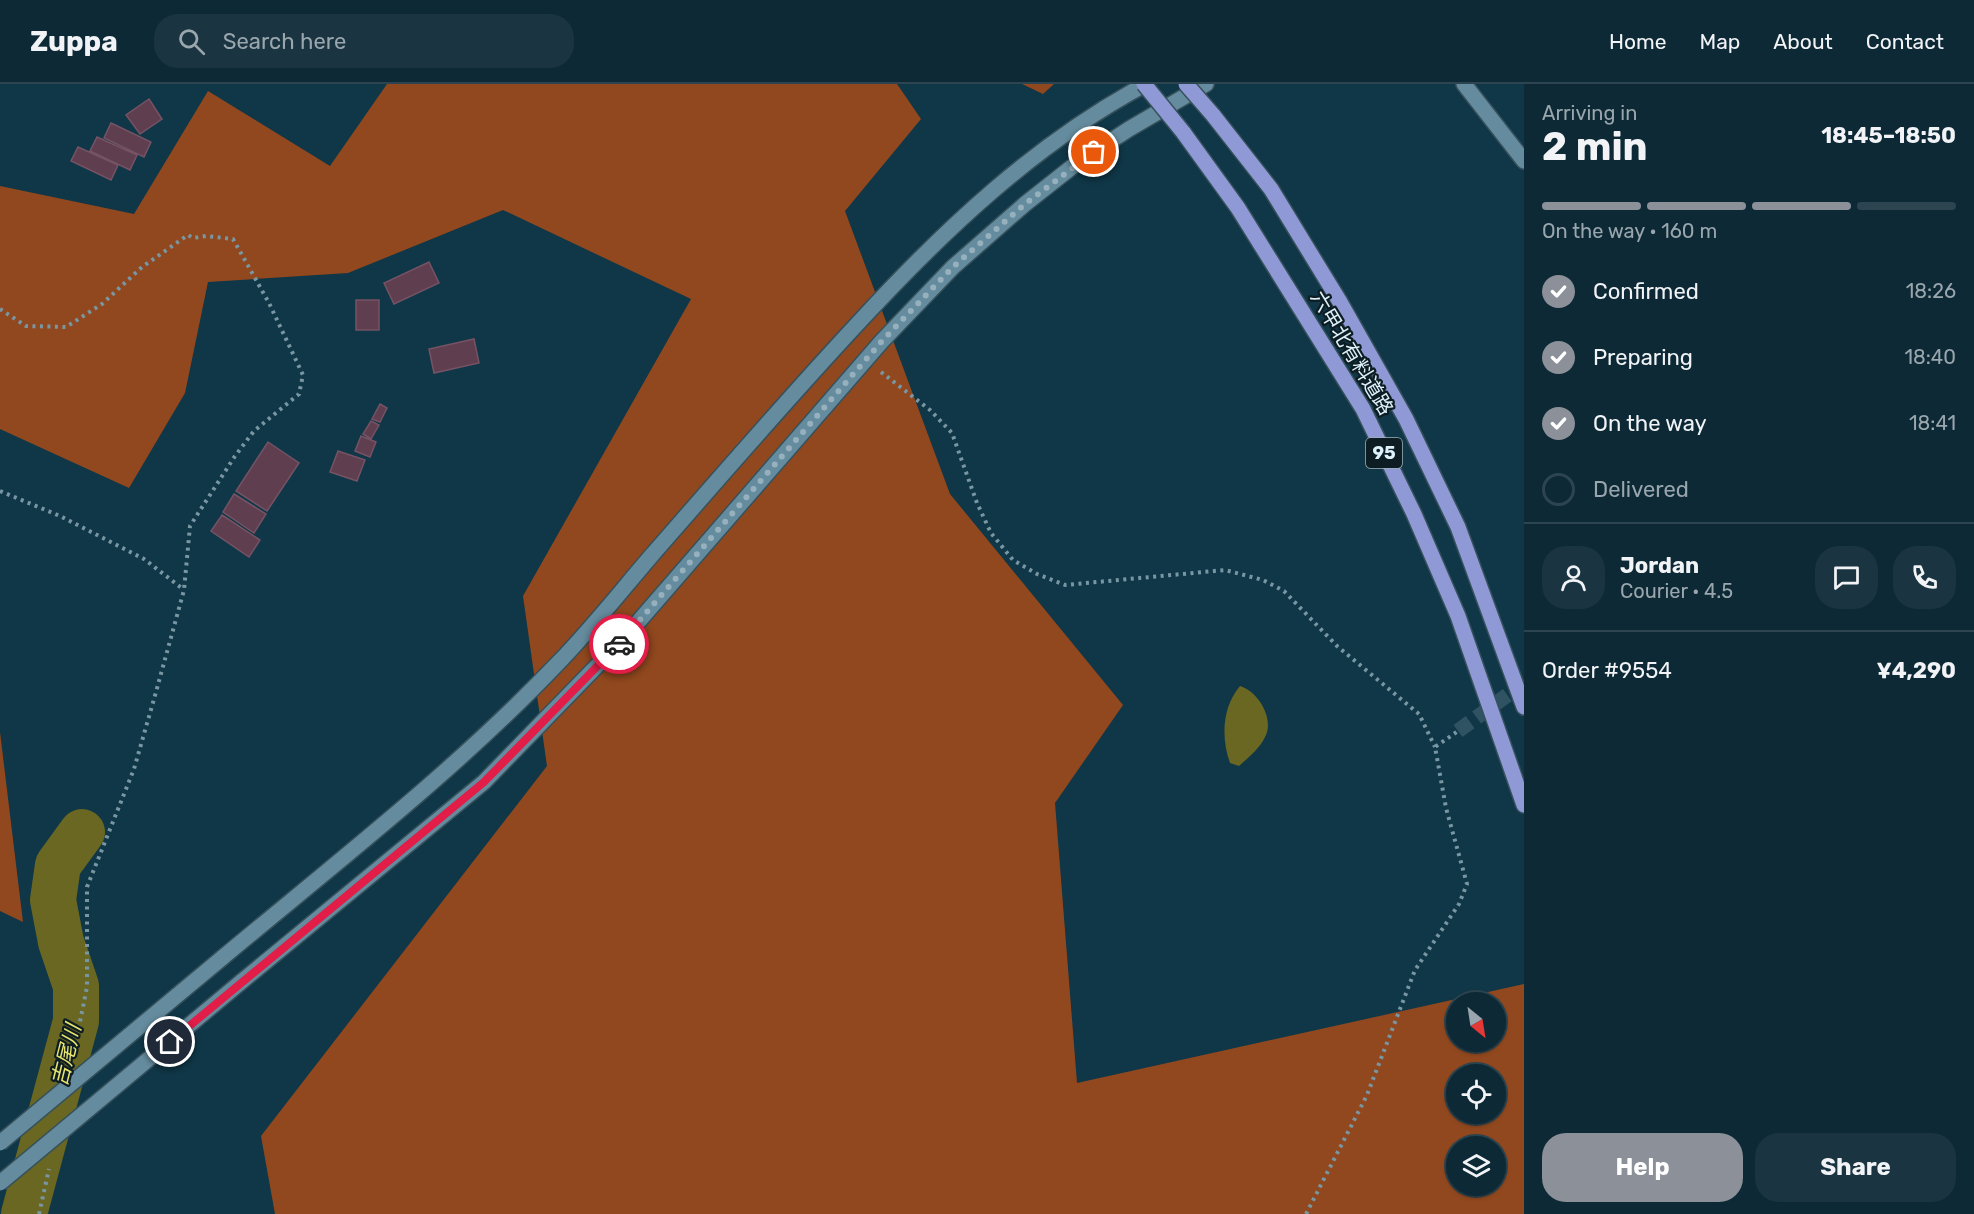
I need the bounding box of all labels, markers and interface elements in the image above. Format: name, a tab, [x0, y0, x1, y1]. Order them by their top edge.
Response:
search box	[154, 14, 574, 68]
text: Zuppa	[30, 25, 118, 58]
icon: search	[175, 25, 208, 58]
text: Search here	[223, 28, 346, 55]
text: Home	[1609, 29, 1666, 54]
text: Map	[1699, 29, 1740, 54]
text: About	[1773, 29, 1833, 54]
text: Contact	[1866, 29, 1944, 54]
text: Arriving in	[1542, 101, 1637, 125]
text: 18:45–18:50	[1821, 122, 1956, 149]
text: 2 min	[1542, 124, 1648, 170]
pin	[1068, 126, 1119, 177]
icon: bag	[1077, 135, 1110, 168]
text: On the way · 160 m	[1542, 219, 1717, 243]
icon: check	[1542, 275, 1575, 308]
text: Confirmed	[1593, 278, 1699, 305]
text: 18:26	[1906, 279, 1956, 303]
street label: 六甲北有料道路	[1306, 287, 1398, 419]
icon: check	[1542, 341, 1575, 374]
text: Preparing	[1593, 344, 1693, 371]
text: 18:40	[1904, 345, 1956, 369]
icon: check	[1542, 407, 1575, 440]
text: On the way	[1593, 410, 1707, 437]
text: 18:41	[1909, 411, 1956, 435]
road number: 95	[1366, 438, 1402, 468]
text: Delivered	[1593, 476, 1689, 503]
button: person	[1542, 546, 1605, 609]
button: chat	[1815, 546, 1878, 609]
button: phone	[1893, 546, 1956, 609]
text: Jordan	[1620, 552, 1699, 579]
text: Courier · 4.5	[1620, 579, 1733, 603]
courier	[589, 614, 649, 674]
icon: car	[603, 628, 636, 661]
text: Order #9554	[1542, 657, 1672, 684]
text: ¥4,290	[1876, 657, 1956, 684]
north arrow	[1446, 992, 1506, 1052]
map controls	[1446, 992, 1506, 1196]
pin	[144, 1016, 195, 1067]
water label: 吉尾川	[46, 1019, 86, 1089]
icon: home	[153, 1025, 186, 1058]
button: locate	[1446, 1064, 1506, 1124]
button: Help	[1542, 1133, 1743, 1202]
button: Share	[1755, 1133, 1956, 1202]
button: layers	[1446, 1136, 1506, 1196]

